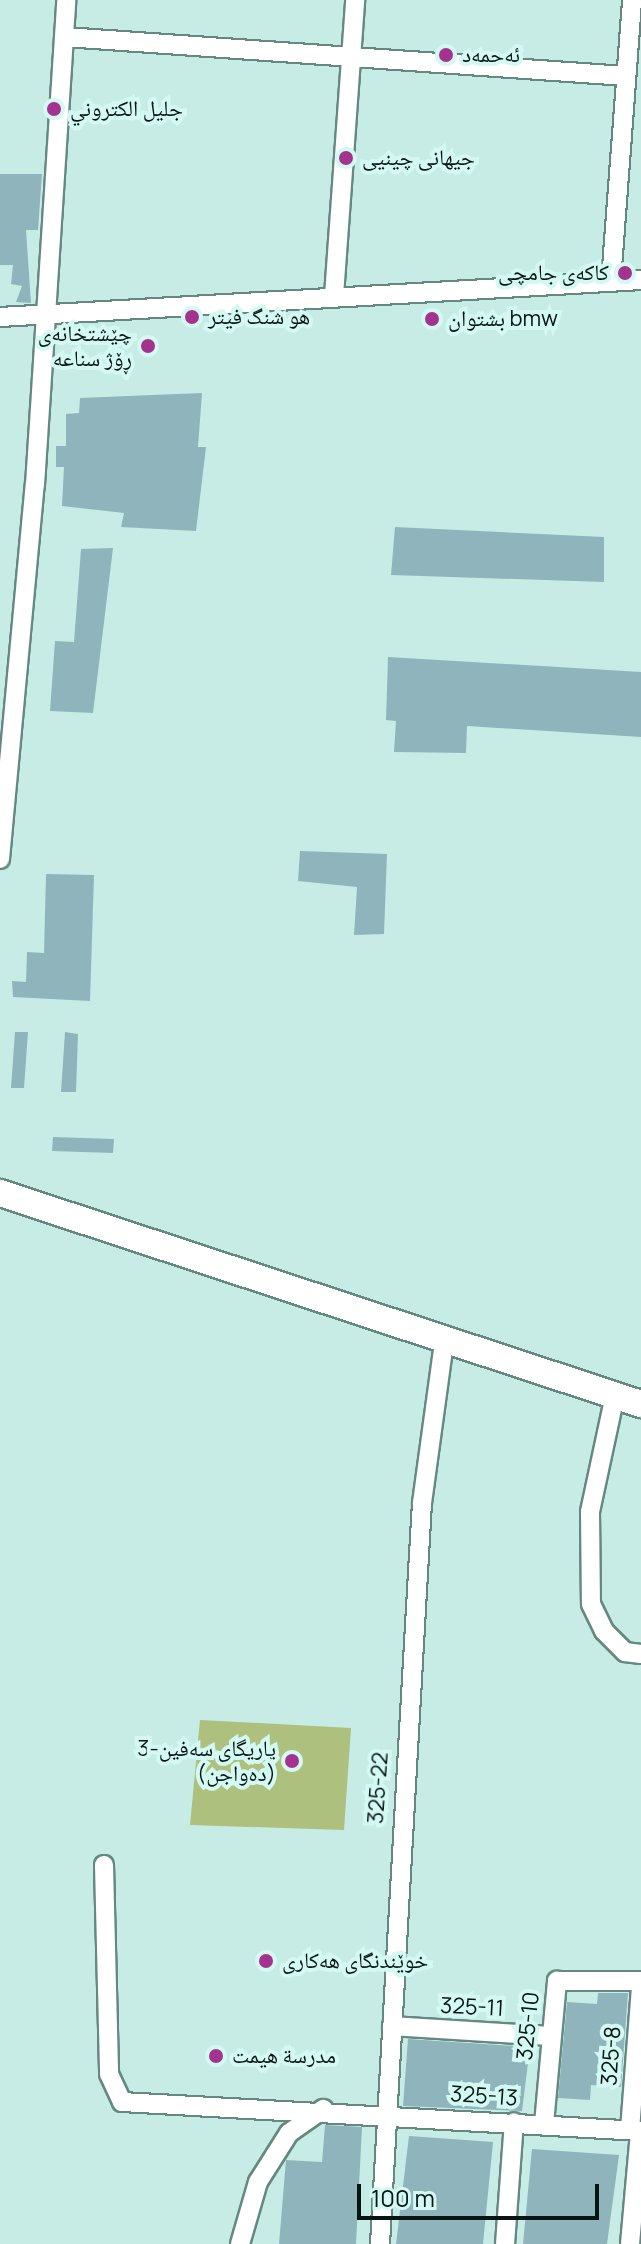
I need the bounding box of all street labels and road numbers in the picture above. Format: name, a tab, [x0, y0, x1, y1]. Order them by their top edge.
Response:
street label: 325-22	[362, 1751, 394, 1825]
street label: 325-10	[511, 1990, 545, 2062]
street label: 325-11	[439, 1992, 505, 2022]
street label: 325-8	[596, 2025, 626, 2087]
street label: 325-13	[449, 2080, 519, 2112]

